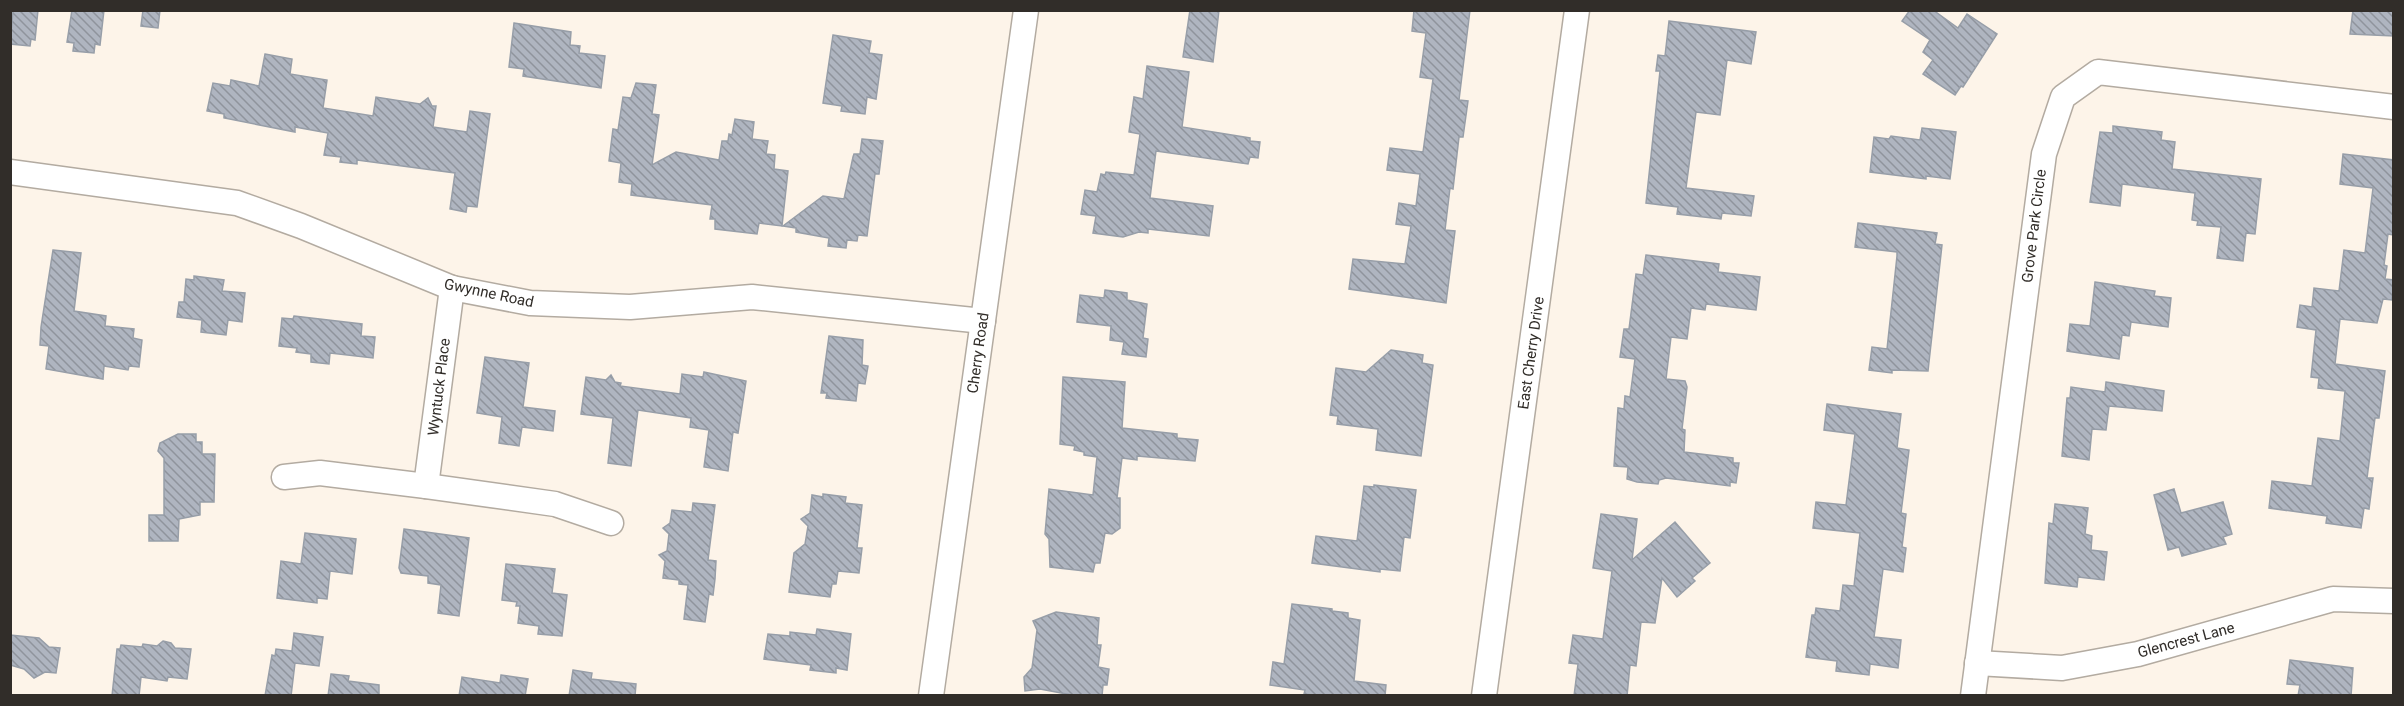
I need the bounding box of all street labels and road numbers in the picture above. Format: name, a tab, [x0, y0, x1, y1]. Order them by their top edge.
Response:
street label: Grove Park Circle	[2018, 168, 2050, 284]
street label: Gwynne Road	[443, 275, 535, 311]
street label: East Cherry Drive	[1514, 295, 1548, 411]
street label: Cherry Road	[963, 311, 993, 395]
street label: Wyntuck Place	[424, 337, 454, 437]
street label: Glencrest Lane	[2136, 618, 2237, 662]

